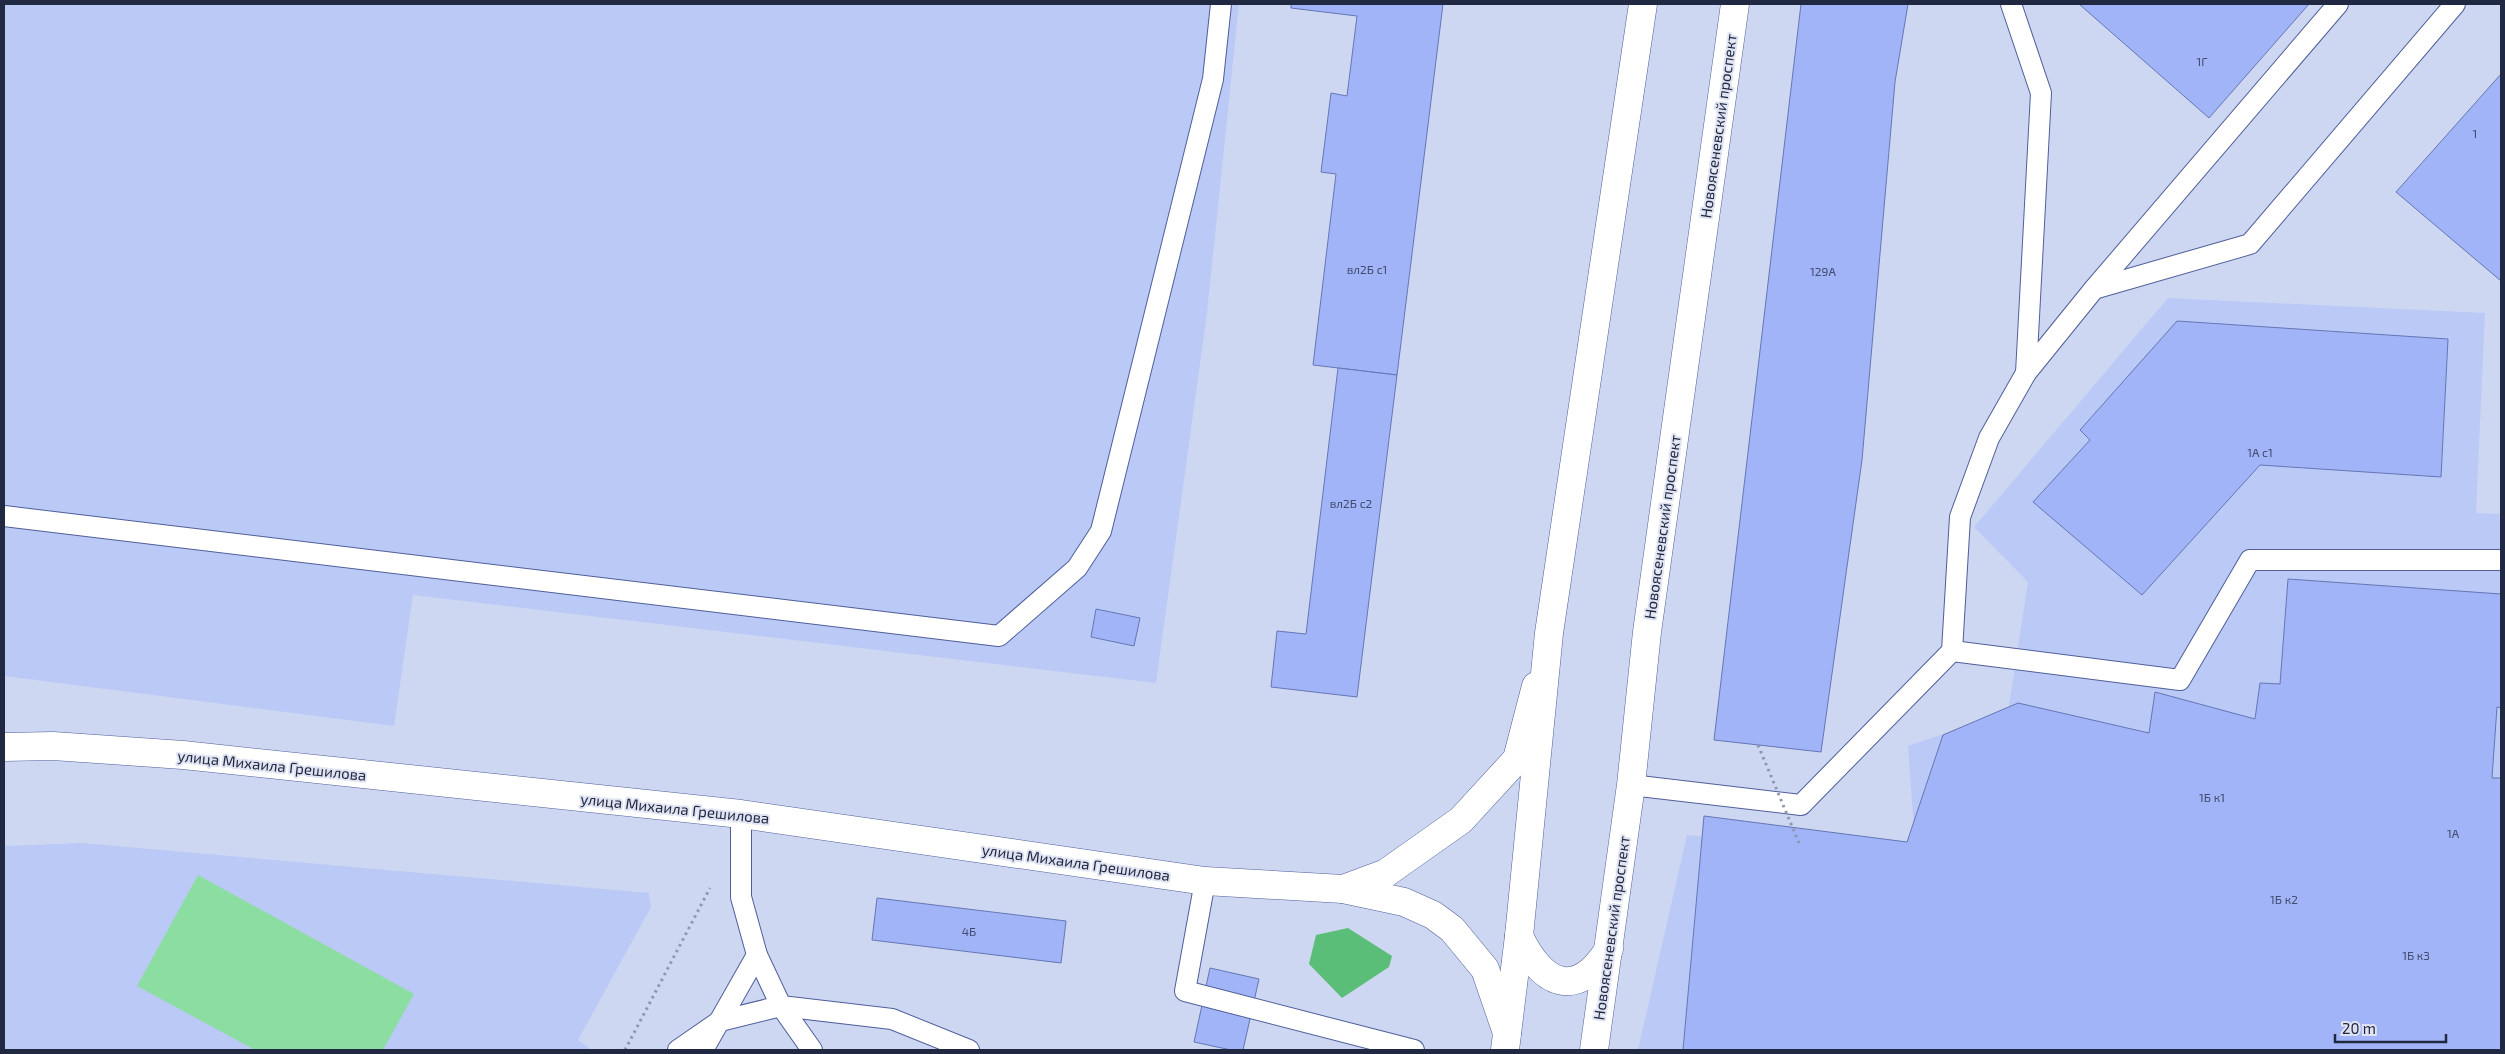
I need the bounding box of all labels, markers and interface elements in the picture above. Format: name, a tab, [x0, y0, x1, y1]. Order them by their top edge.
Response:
street label: Новоясеневский проспект	[1696, 33, 1740, 219]
house number: 1Г	[2197, 54, 2208, 68]
house number: 1	[2473, 126, 2477, 140]
house number: вл2Б с1	[1347, 262, 1387, 276]
house number: 129А	[1810, 264, 1836, 278]
street label: Новоясеневский проспект	[1640, 434, 1684, 620]
house number: 1А с1	[2247, 445, 2273, 459]
house number: вл2Б с2	[1330, 496, 1373, 510]
street label: улица Михаила Грешилова	[177, 746, 367, 785]
street label: улица Михаила Грешилова	[580, 789, 770, 828]
house number: 1Б к1	[2199, 790, 2225, 804]
house number: 1А	[2447, 826, 2460, 840]
street label: Новоясеневский проспект	[1589, 835, 1633, 1021]
street label: улица Михаила Грешилова	[981, 840, 1171, 885]
house number: 1Б к2	[2270, 892, 2298, 906]
house number: 4Б	[962, 924, 976, 938]
house number: 1Б к3	[2402, 948, 2430, 962]
scale bar	[2335, 1012, 2446, 1044]
text: 20 m	[2342, 1019, 2376, 1037]

